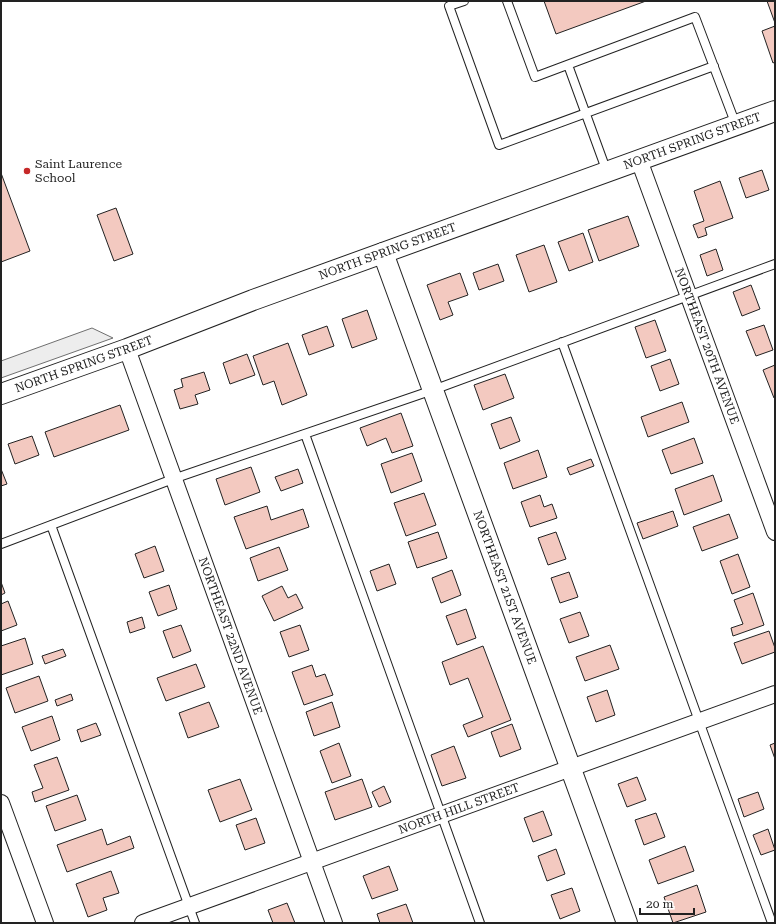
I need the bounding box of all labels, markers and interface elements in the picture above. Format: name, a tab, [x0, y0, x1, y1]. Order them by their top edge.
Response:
street label: NORTH SPRING STREET	[621, 110, 763, 172]
place label: Saint Laurence School	[35, 157, 122, 185]
marker: Saint Laurence School	[22, 166, 32, 176]
street label: NORTH SPRING STREET	[317, 220, 458, 283]
street label: NORTHEAST 20TH AVENUE	[672, 266, 742, 426]
street label: NORTH SPRING STREET	[13, 333, 155, 395]
street label: NORTHEAST 21ST AVENUE	[470, 509, 539, 666]
street label: NORTHEAST 22ND AVENUE	[196, 555, 265, 716]
street label: NORTH HILL STREET	[396, 780, 521, 837]
scale bar	[640, 890, 694, 916]
text: 20 m	[646, 897, 673, 911]

